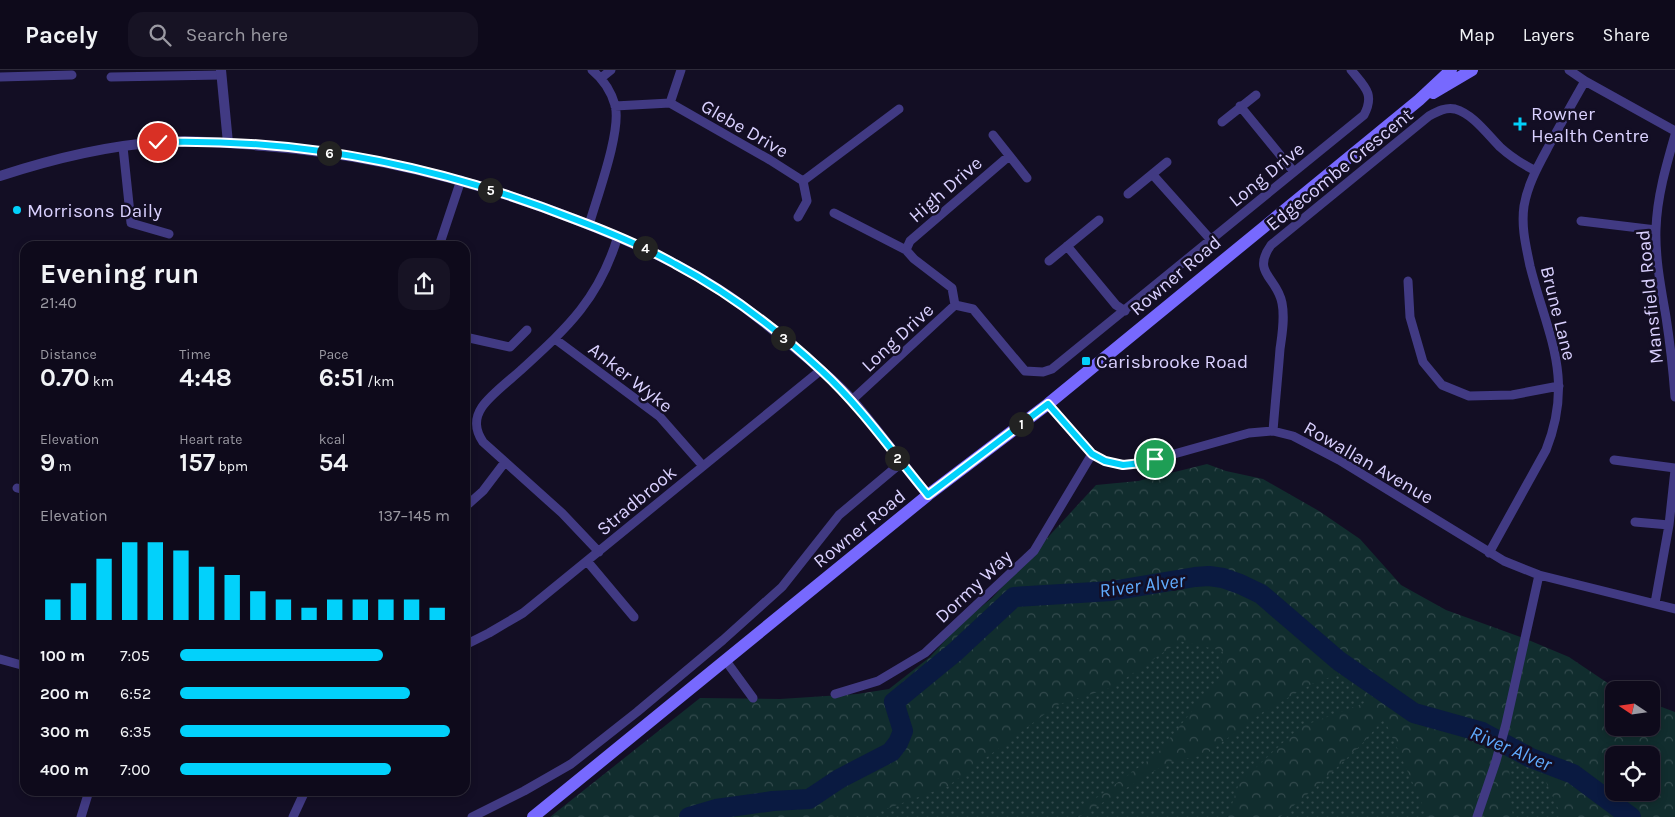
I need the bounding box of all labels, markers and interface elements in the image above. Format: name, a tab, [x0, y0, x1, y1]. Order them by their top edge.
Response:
search box	[128, 12, 478, 57]
text: Pacely	[25, 21, 98, 49]
icon: search	[146, 21, 174, 49]
text: Search here	[186, 24, 288, 46]
text: Map	[1459, 24, 1495, 46]
text: Layers	[1523, 24, 1575, 46]
text: Share	[1603, 24, 1650, 46]
street label: Glebe Drive	[697, 95, 792, 163]
place label: Rowner Health Centre	[1531, 103, 1649, 147]
street label: Edgecombe Crescent	[1262, 104, 1417, 236]
marker: Rowner Health Centre	[1513, 117, 1527, 131]
pin	[137, 121, 179, 163]
icon: check	[144, 128, 172, 156]
street label: Long Drive	[1225, 138, 1309, 212]
pin: 6	[316, 140, 342, 166]
text: 6	[325, 145, 334, 162]
street label: High Drive	[905, 152, 987, 227]
pin: 5	[478, 178, 502, 202]
text: 5	[486, 182, 495, 199]
place label: Morrisons Daily	[27, 200, 162, 222]
marker: Morrisons Daily	[11, 204, 23, 216]
street label: Mansfield Road	[1632, 229, 1668, 365]
street label: Rowner Road	[1126, 231, 1226, 320]
pin: 4	[632, 236, 658, 260]
text: 4	[641, 240, 650, 257]
text: Evening run	[40, 257, 199, 290]
button: share	[398, 258, 450, 310]
street label: Brune Lane	[1536, 264, 1580, 363]
text: 21:40	[40, 293, 77, 312]
street label: Long Drive	[857, 299, 938, 377]
pin: 3	[770, 326, 796, 350]
text: 3	[779, 330, 788, 347]
street label: Anker Wyke	[584, 338, 677, 417]
text: Distance	[40, 346, 97, 363]
text: Time	[179, 346, 211, 363]
text: Pace	[319, 346, 349, 363]
place label: Carisbrooke Road	[1096, 351, 1248, 373]
marker: Carisbrooke Road	[1080, 355, 1092, 367]
text: 0.70	[40, 363, 89, 392]
text: 4:48	[179, 363, 232, 392]
text: 6:51	[319, 363, 364, 392]
text: km	[89, 373, 114, 390]
text: /km	[364, 373, 394, 390]
pin: 1	[1008, 412, 1034, 436]
text: 1	[1019, 416, 1024, 433]
street label: Rowallan Avenue	[1300, 417, 1437, 509]
text: Elevation	[40, 431, 99, 448]
text: Heart rate	[179, 431, 242, 448]
text: kcal	[319, 431, 345, 448]
pin	[1134, 438, 1176, 480]
icon: arrive	[1141, 445, 1169, 473]
pin: 2	[884, 446, 910, 470]
text: 9	[40, 448, 55, 477]
text: 157	[179, 448, 215, 477]
text: 54	[319, 448, 348, 477]
text: 2	[893, 450, 902, 467]
text: m	[55, 458, 72, 475]
text: bpm	[215, 458, 248, 475]
street label: Stradbrook	[592, 461, 681, 540]
street label: Rowner Road	[809, 485, 910, 573]
text: Elevation	[40, 506, 108, 525]
text: 137–145 m	[378, 506, 450, 525]
street label: Dormy Way	[931, 546, 1017, 628]
water label: River Alver	[1098, 569, 1187, 602]
text: 100 m	[40, 646, 85, 665]
text: 7:05	[120, 646, 150, 665]
north arrow	[1605, 681, 1660, 736]
map controls	[1605, 681, 1660, 801]
text: 200 m	[40, 684, 89, 703]
text: 6:52	[120, 684, 151, 703]
water label: River Alver	[1467, 721, 1556, 776]
text: 300 m	[40, 722, 89, 741]
text: 6:35	[120, 722, 151, 741]
button: locate	[1605, 746, 1660, 801]
text: 400 m	[40, 760, 89, 779]
text: 7:00	[120, 760, 150, 779]

